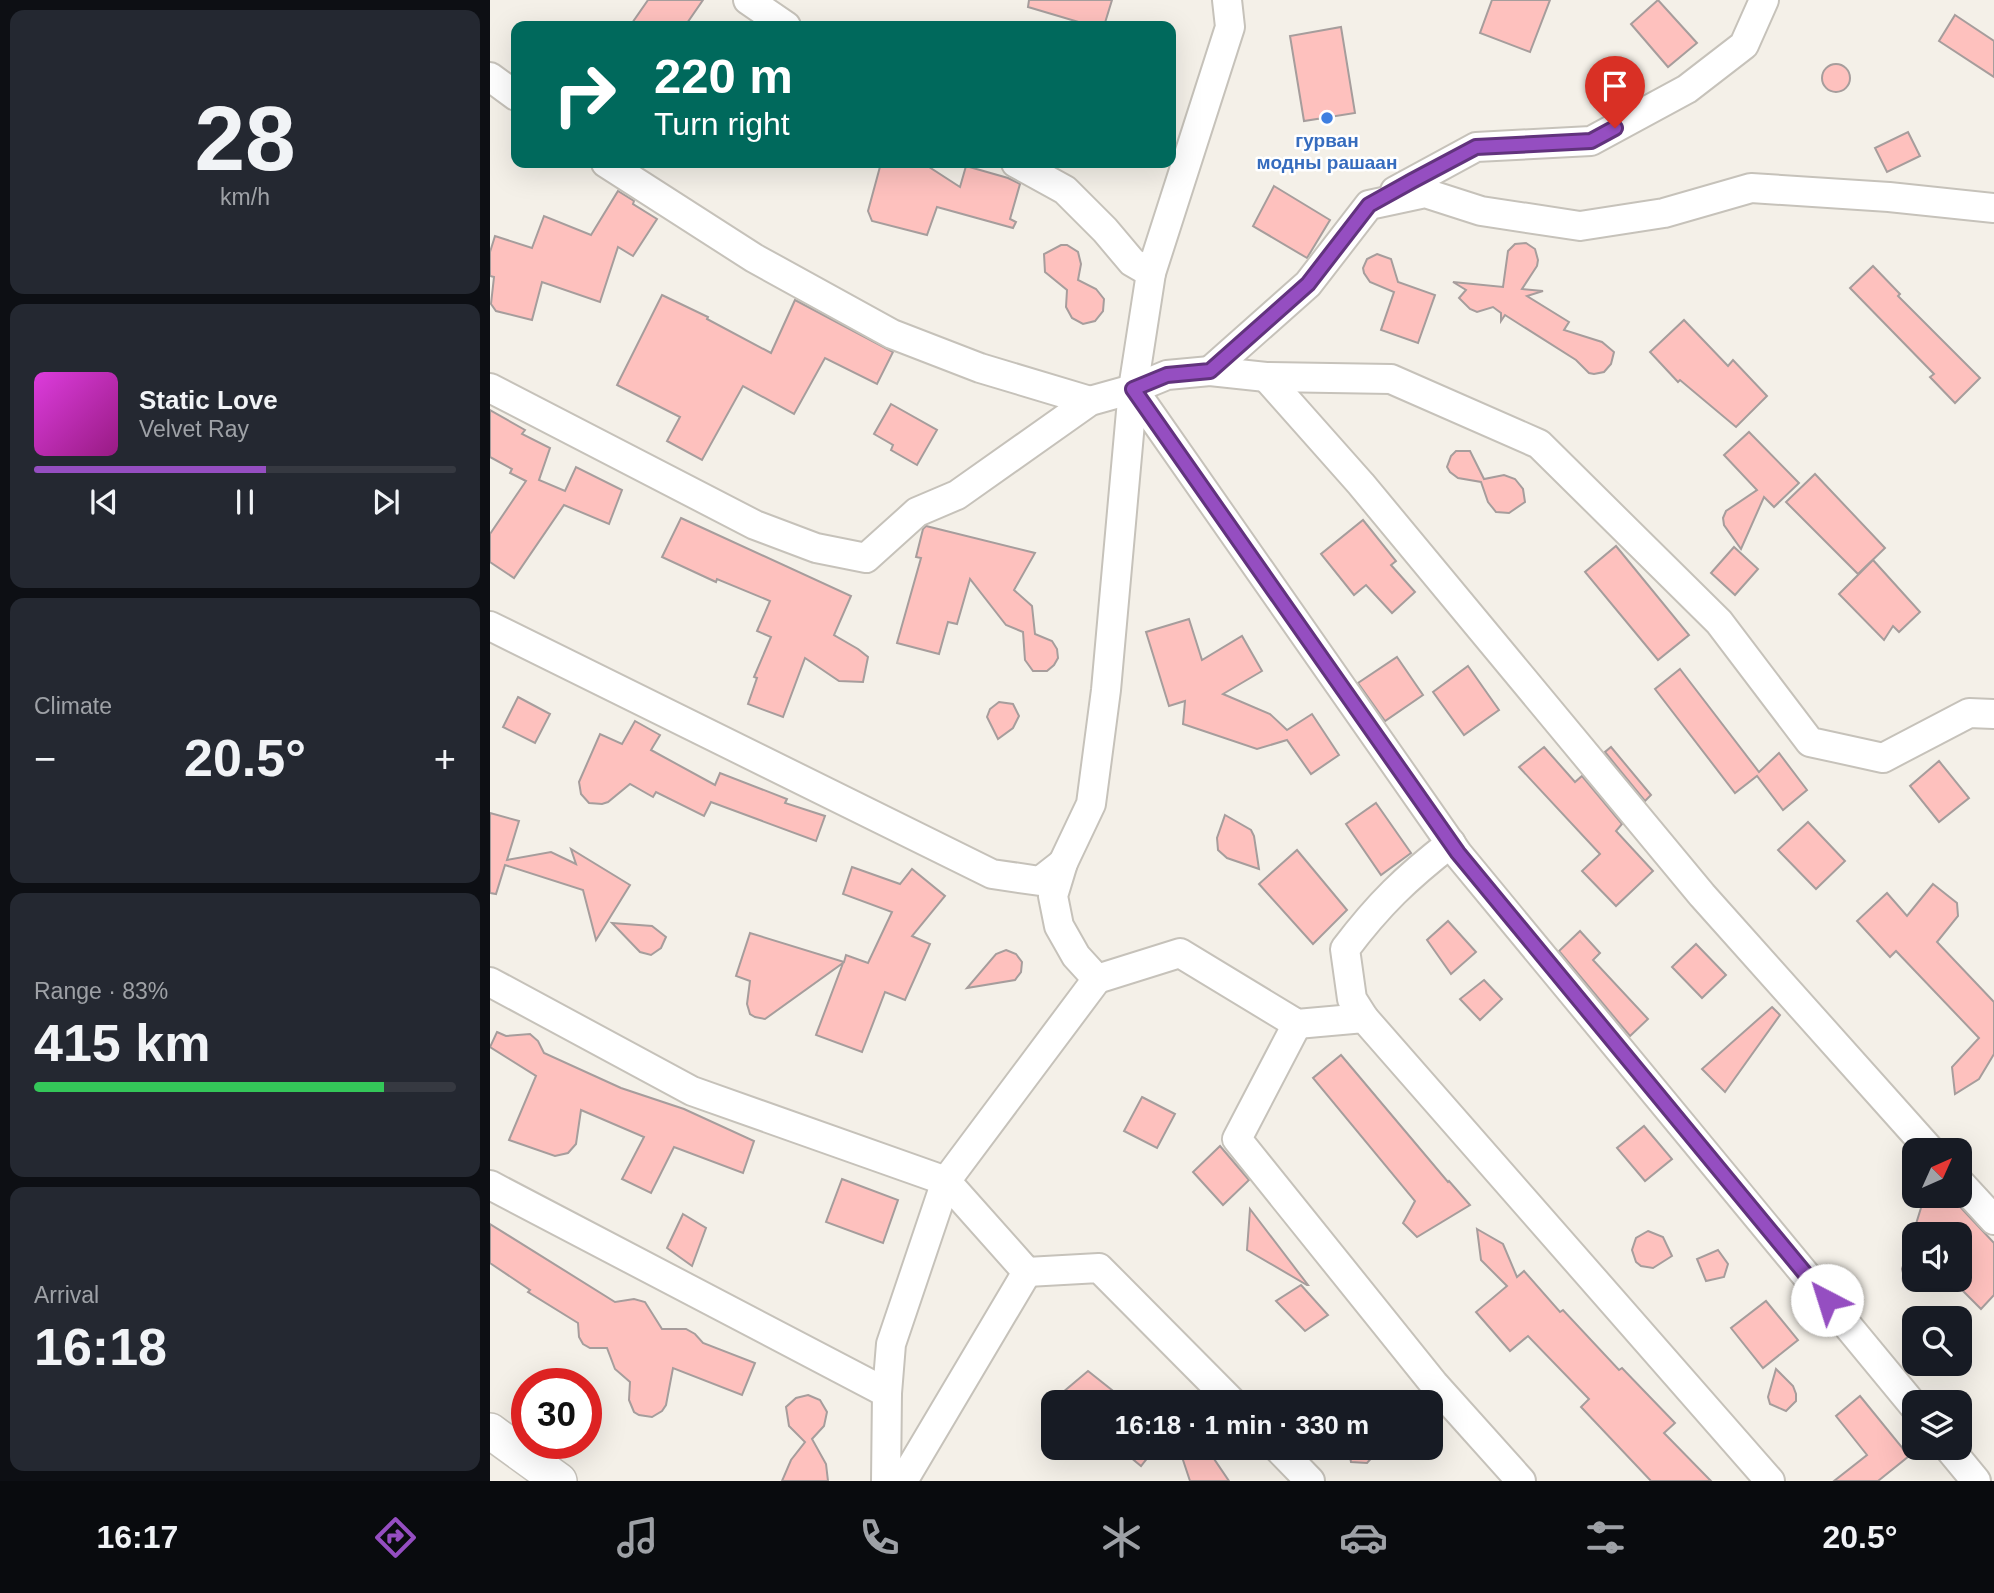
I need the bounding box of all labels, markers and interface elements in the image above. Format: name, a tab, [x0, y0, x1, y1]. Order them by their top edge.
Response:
icon: right	[539, 49, 630, 140]
text: 220 m	[654, 49, 793, 103]
pin	[1585, 56, 1645, 128]
icon: arrive	[1596, 67, 1634, 105]
text: 28	[194, 88, 296, 189]
text: Turn right	[654, 106, 790, 142]
marker: гурван модны рашаан	[1319, 110, 1335, 126]
place label: гурван модны рашаан	[1257, 130, 1397, 173]
text: km/h	[220, 184, 270, 210]
text: Static Love	[139, 385, 278, 415]
text: Velvet Ray	[139, 416, 249, 442]
icon: previous	[85, 483, 123, 521]
icon: pause	[226, 483, 264, 521]
icon: next	[367, 483, 405, 521]
text: Climate	[34, 693, 112, 719]
text: 20.5°	[184, 729, 306, 787]
text: −	[34, 738, 56, 780]
text: +	[434, 738, 456, 780]
text: Range · 83%	[34, 978, 168, 1004]
text: 415 km	[34, 1014, 210, 1072]
north arrow	[1902, 1138, 1972, 1208]
map controls	[1902, 1138, 1972, 1460]
button: sound	[1902, 1222, 1972, 1292]
position arrow	[1790, 1263, 1864, 1337]
text: Arrival	[34, 1282, 99, 1308]
button: search	[1902, 1306, 1972, 1376]
text: 16:18	[34, 1318, 167, 1376]
speed limit sign: 30	[511, 1368, 602, 1459]
button: layers	[1902, 1390, 1972, 1460]
text: 16:18 · 1 min · 330 m	[1115, 1410, 1369, 1440]
icon: directions	[371, 1513, 420, 1562]
icon: music	[613, 1513, 662, 1562]
icon: phone	[855, 1513, 904, 1562]
icon: climate	[1097, 1513, 1146, 1562]
icon: car	[1339, 1513, 1388, 1562]
icon: filters	[1581, 1513, 1630, 1562]
text: 16:17	[96, 1519, 178, 1555]
text: 20.5°	[1822, 1519, 1897, 1555]

